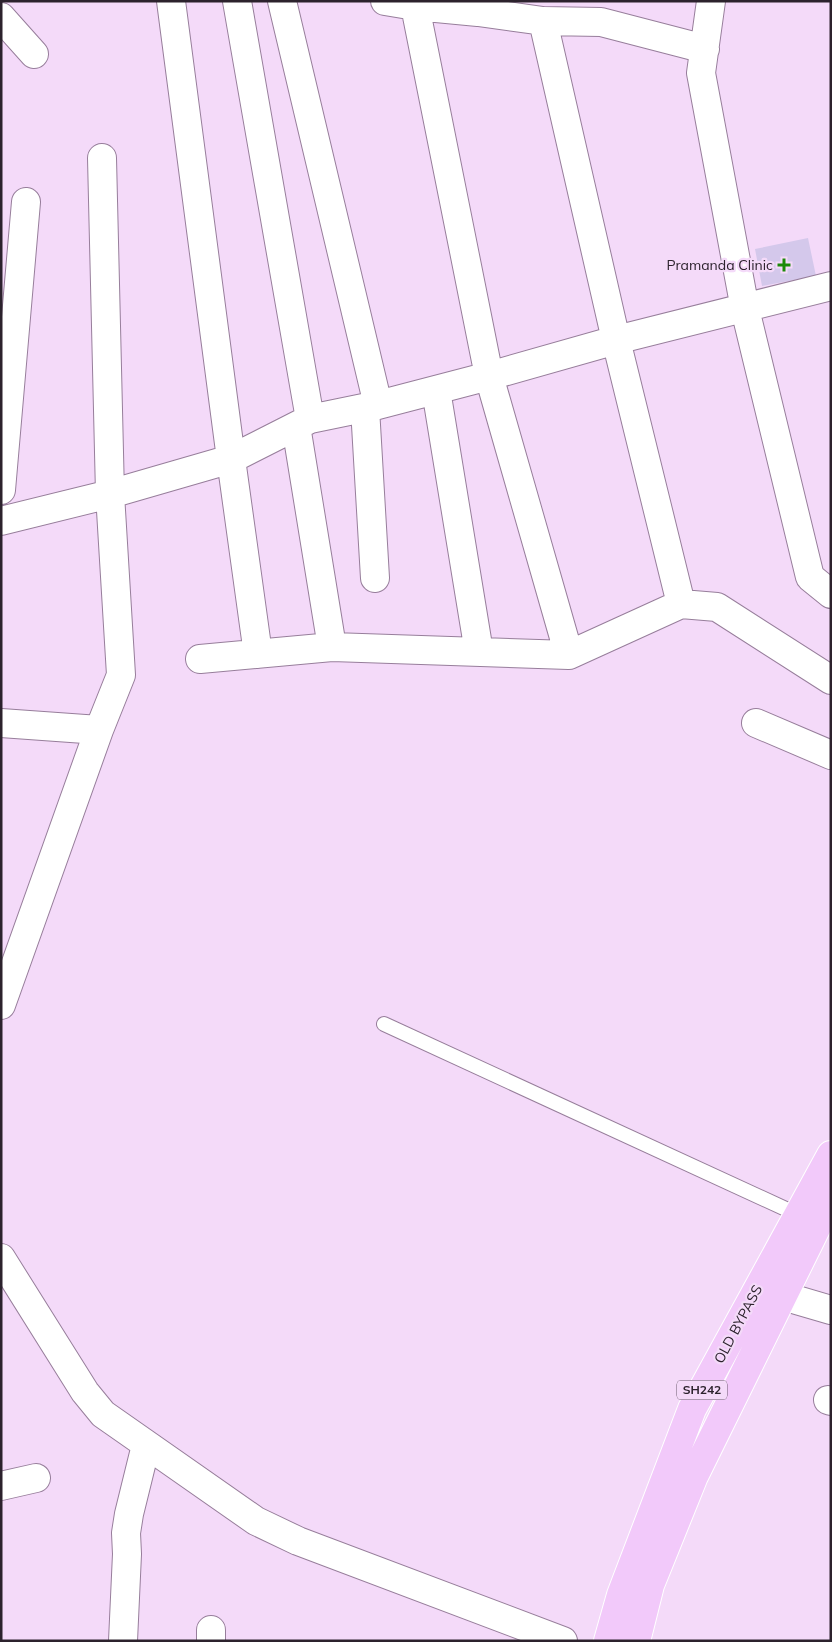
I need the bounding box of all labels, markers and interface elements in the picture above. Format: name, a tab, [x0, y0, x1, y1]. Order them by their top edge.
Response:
place label: Pramanda Clinic	[667, 256, 773, 274]
marker: Pramanda Clinic	[777, 258, 791, 272]
street label: OLD BYPASS	[710, 1281, 766, 1366]
road number: SH242	[677, 1380, 727, 1400]

